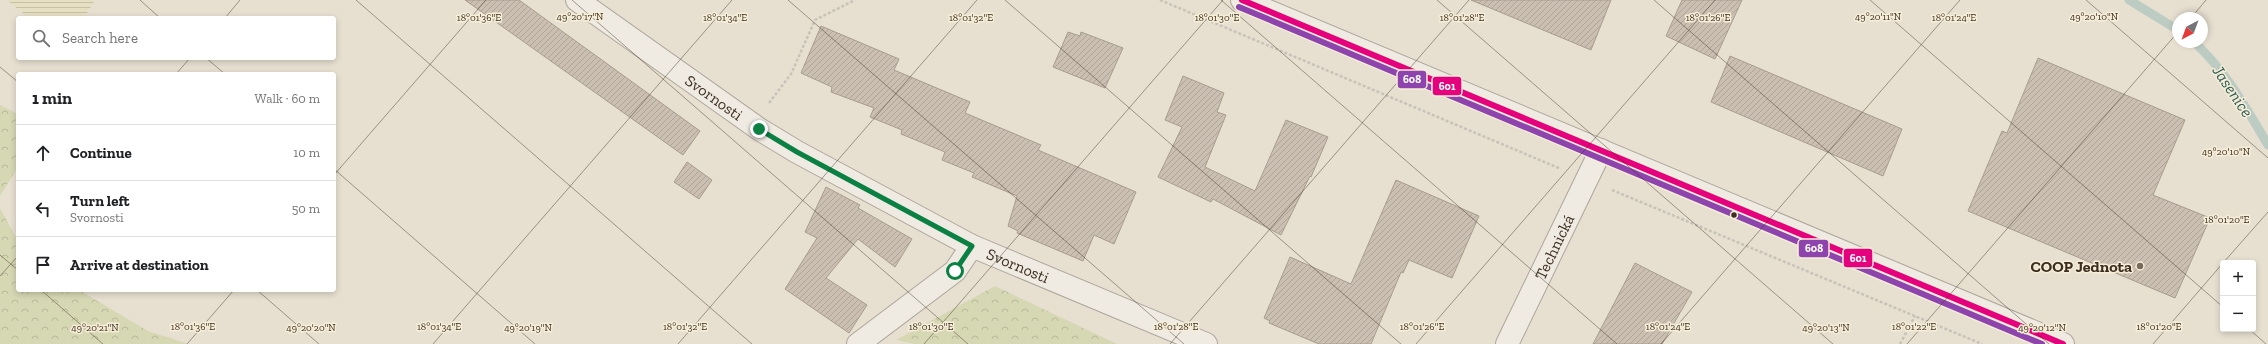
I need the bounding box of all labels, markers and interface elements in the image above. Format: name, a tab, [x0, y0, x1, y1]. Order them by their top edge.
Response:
text: 49°20'17"N	[557, 11, 604, 23]
text: 49°20'11"N	[1855, 11, 1902, 23]
text: 49°20'10"N	[2070, 11, 2119, 23]
text: 18°01'36"E	[457, 12, 501, 24]
text: 18°01'34"E	[703, 12, 747, 24]
text: 18°01'32"E	[949, 12, 993, 24]
text: 18°01'30"E	[1195, 12, 1239, 24]
text: 18°01'28"E	[1440, 12, 1484, 24]
text: 18°01'26"E	[1686, 12, 1730, 24]
text: 18°01'24"E	[1932, 12, 1976, 24]
north arrow	[2172, 12, 2208, 48]
search box	[16, 16, 336, 60]
icon: search	[30, 27, 52, 49]
text: Search here	[62, 29, 138, 47]
water label: Jasenice	[2208, 60, 2258, 121]
line badge: 608	[1397, 70, 1427, 89]
street label: Svornosti	[681, 71, 747, 125]
text: 608	[1403, 73, 1421, 86]
line badge: 601	[1432, 76, 1462, 96]
text: 601	[1439, 80, 1456, 93]
text: 1 min	[32, 88, 72, 108]
text: Walk · 60 m	[255, 91, 320, 106]
route end	[750, 120, 768, 138]
icon: ahead	[32, 142, 54, 164]
text: Continue	[70, 144, 132, 162]
text: 10 m	[293, 145, 320, 160]
text: 49°20'10"N	[2202, 146, 2251, 158]
text: Turn left	[70, 192, 130, 210]
icon: left	[32, 198, 54, 220]
text: 50 m	[292, 201, 320, 216]
text: Svornosti	[70, 210, 124, 225]
unlabelled marker	[1729, 210, 1739, 220]
street label: Technická	[1531, 211, 1578, 283]
text: 18°01'20"E	[2205, 214, 2250, 226]
line badge: 608	[1798, 239, 1829, 258]
text: 608	[1805, 242, 1823, 255]
street label: Svornosti	[984, 244, 1052, 287]
line badge: 601	[1843, 248, 1873, 268]
text: 601	[1850, 252, 1867, 265]
icon: arrive	[32, 254, 54, 276]
text: Arrive at destination	[70, 256, 209, 274]
place label: COOP Jednota	[2030, 257, 2132, 276]
map controls	[2220, 260, 2256, 332]
button: +	[2220, 260, 2256, 296]
marker: COOP Jednota	[2135, 261, 2145, 271]
route start	[946, 262, 964, 280]
button: −	[2220, 296, 2256, 332]
text: 18°01'36"E	[171, 321, 215, 333]
text: 18°01'34"E	[417, 321, 461, 333]
text: 18°01'32"E	[663, 321, 707, 333]
text: 18°01'30"E	[909, 321, 953, 333]
text: 18°01'28"E	[1154, 321, 1198, 333]
text: 18°01'26"E	[1400, 321, 1444, 333]
text: 18°01'24"E	[1646, 321, 1690, 333]
text: 18°01'22"E	[1892, 321, 1936, 333]
text: 18°01'20"E	[2137, 321, 2182, 333]
text: 49°20'21"N	[71, 322, 119, 334]
text: 49°20'20"N	[286, 322, 336, 334]
text: 49°20'19"N	[504, 322, 552, 334]
text: 49°20'13"N	[1802, 322, 1850, 334]
text: 49°20'12"N	[2018, 322, 2066, 334]

